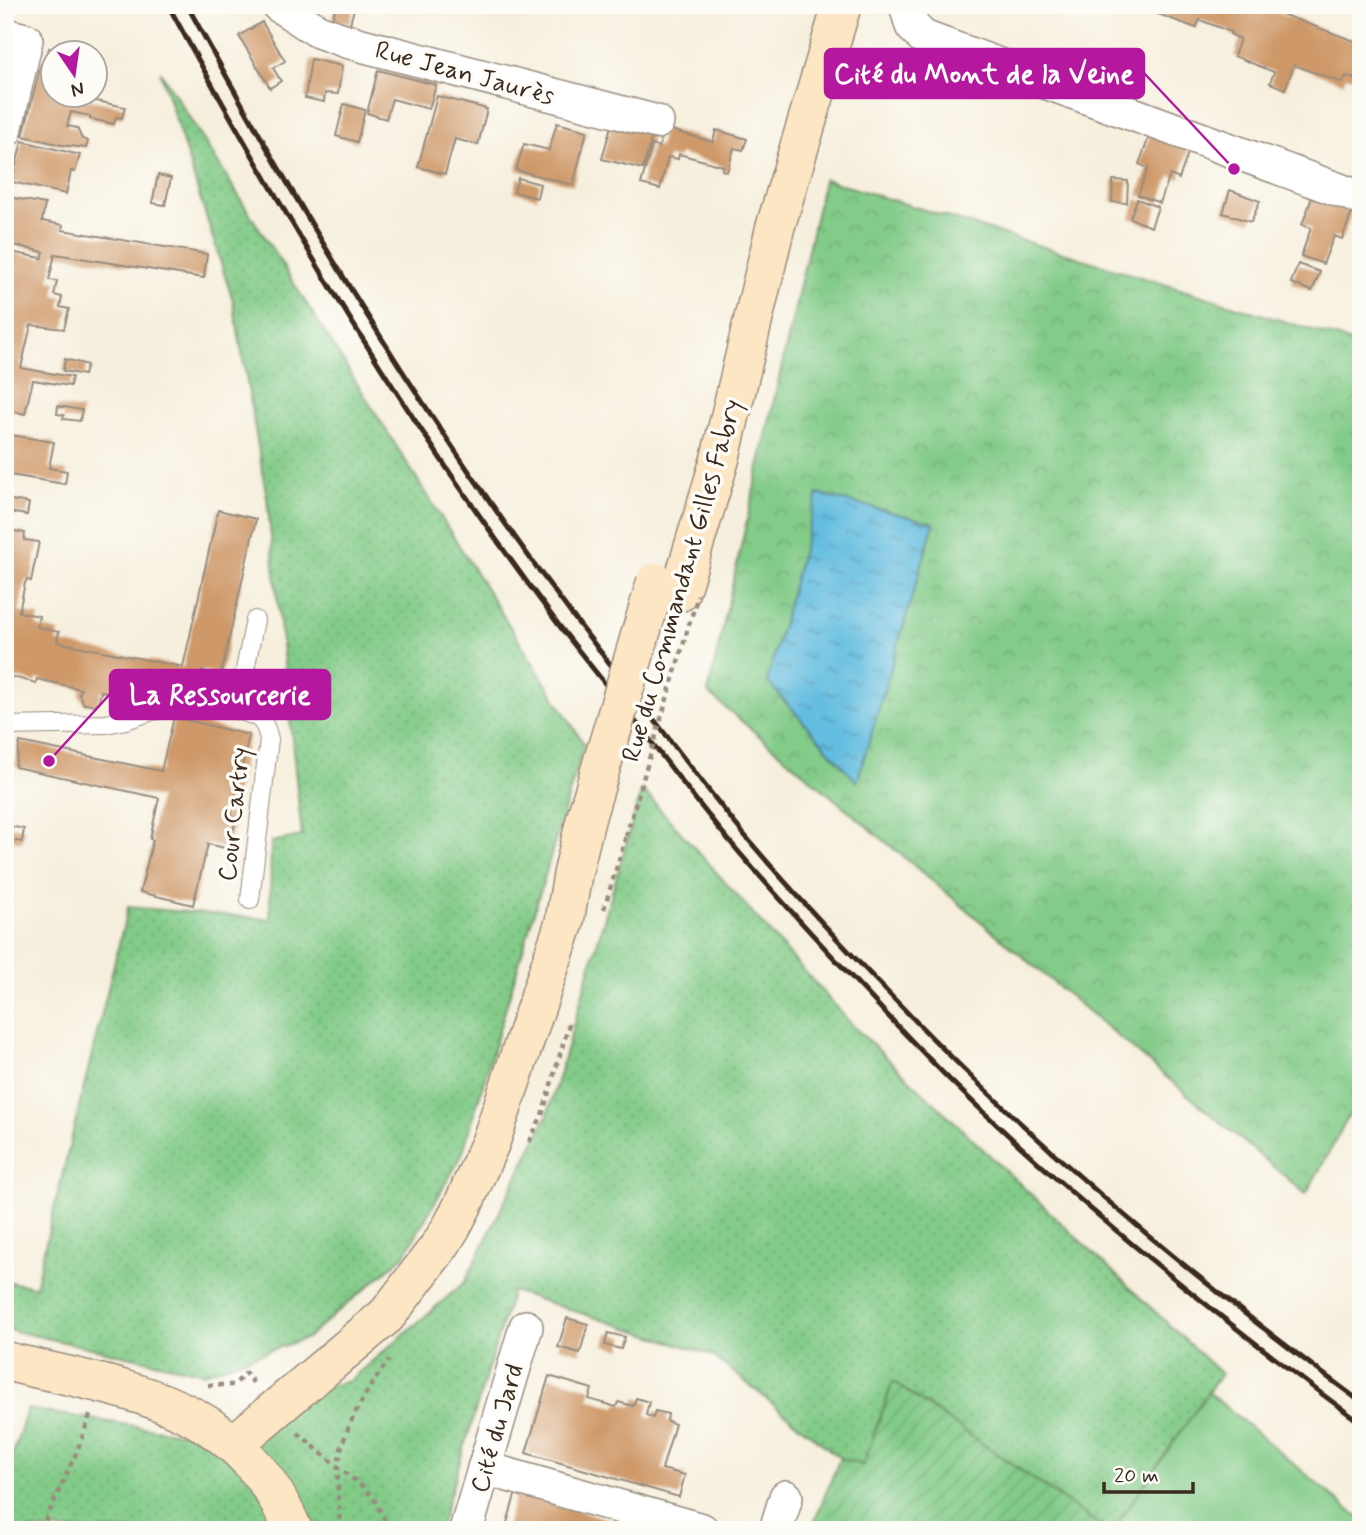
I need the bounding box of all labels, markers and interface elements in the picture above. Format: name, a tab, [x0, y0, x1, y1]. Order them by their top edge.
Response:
street label: Rue Jean Jaurès	[371, 34, 558, 114]
north arrow	[38, 38, 108, 108]
callout: Cité du Mont de la Veine	[825, 49, 1144, 98]
text: Cité du Mont de la Veine	[834, 57, 1134, 94]
text: N	[69, 75, 86, 103]
street label: Rue du Commandant Gilles Fabry	[615, 395, 751, 766]
callout: La Ressourcerie	[110, 670, 330, 719]
text: La Ressourcerie	[129, 678, 311, 715]
street label: Cour Cartry	[211, 745, 259, 883]
street label: Cité du Jard	[463, 1360, 533, 1497]
scale bar	[1104, 1451, 1193, 1495]
text: 20 m	[1114, 1462, 1159, 1490]

